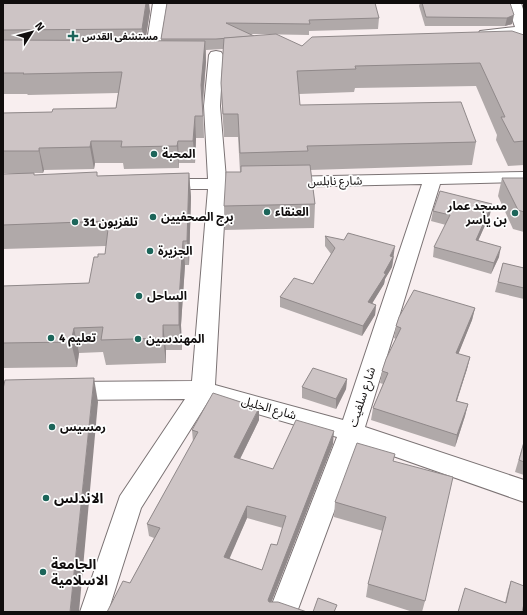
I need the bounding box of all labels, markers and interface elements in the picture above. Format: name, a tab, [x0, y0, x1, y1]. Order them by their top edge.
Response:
north arrow	[12, 12, 52, 52]
text: N	[32, 19, 47, 33]
marker: مستشفى القدس	[67, 30, 79, 42]
place label: مستشفى القدس	[82, 31, 158, 43]
place label: المحبة	[162, 147, 195, 162]
marker: المحبة	[149, 149, 159, 159]
street label: شارع نابلس	[307, 174, 363, 190]
place label: مسجد عمار بن ياسر	[447, 199, 507, 228]
place label: العنقاء	[275, 205, 309, 220]
marker: العنقاء	[262, 207, 272, 217]
marker: مسجد عمار بن ياسر	[510, 208, 520, 218]
place label: برج الصحفيين	[161, 210, 234, 226]
marker: برج الصحفيين	[148, 212, 158, 222]
place label: تلفزيون 31	[83, 215, 139, 230]
marker: تلفزيون 31	[70, 217, 80, 227]
place label: الجزيرة	[158, 244, 193, 259]
marker: الجزيرة	[145, 246, 155, 256]
place label: الساحل	[147, 289, 187, 304]
marker: الساحل	[134, 291, 144, 301]
place label: تعليم 4	[59, 331, 97, 347]
place label: المهندسين	[146, 332, 205, 347]
marker: تعليم 4	[46, 333, 56, 343]
marker: المهندسين	[133, 334, 143, 344]
street label: شارع سلفيت	[346, 365, 380, 430]
street label: شارع الخليل	[239, 393, 298, 424]
place label: رمسيس	[60, 420, 106, 435]
marker: رمسيس	[47, 422, 57, 432]
place label: الاندلس	[54, 490, 104, 507]
marker: الاندلس	[41, 493, 51, 503]
place label: الجامعة الاسلامية	[51, 556, 108, 589]
marker: الجامعة الاسلامية	[38, 567, 48, 577]

